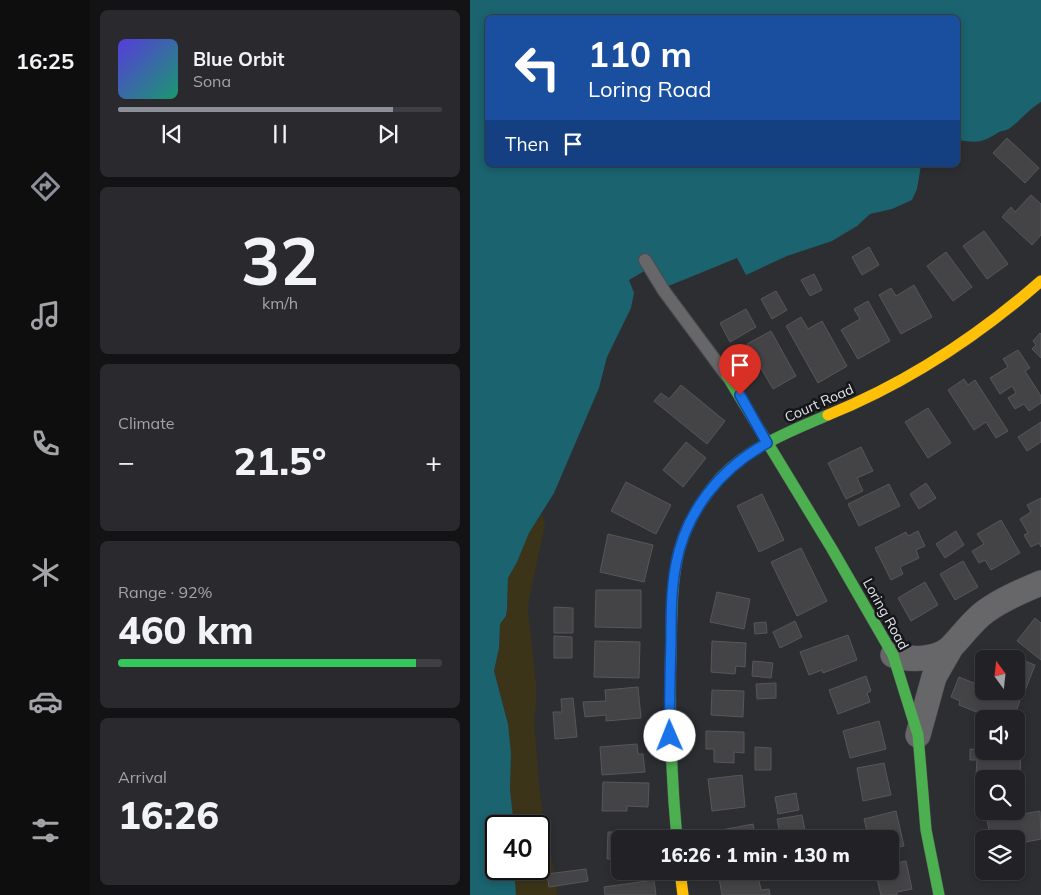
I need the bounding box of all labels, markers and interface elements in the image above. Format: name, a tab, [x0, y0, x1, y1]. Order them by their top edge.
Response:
text: 110 m	[588, 32, 692, 76]
icon: left	[505, 35, 570, 100]
text: 16:25	[16, 47, 74, 75]
text: Blue Orbit	[193, 47, 284, 71]
text: Sona	[193, 71, 231, 91]
text: Loring Road	[588, 75, 712, 103]
icon: previous	[158, 120, 186, 148]
icon: pause	[266, 120, 294, 148]
icon: next	[374, 120, 402, 148]
icon: arrive	[559, 130, 587, 158]
text: Then	[505, 132, 549, 156]
icon: directions	[28, 169, 63, 204]
text: 32	[241, 220, 319, 301]
text: km/h	[262, 293, 298, 313]
icon: music	[28, 298, 63, 333]
pin	[719, 344, 761, 395]
icon: arrive	[726, 351, 754, 379]
street label: Court Road	[782, 380, 856, 426]
text: Climate	[118, 413, 174, 433]
icon: phone	[28, 426, 63, 461]
text: 21.5°	[234, 437, 326, 485]
text: −	[118, 444, 135, 479]
text: +	[425, 444, 442, 479]
icon: climate	[28, 555, 63, 590]
street label: Loring Road	[859, 575, 913, 653]
text: Range · 92%	[118, 582, 213, 602]
text: 460 km	[118, 606, 254, 654]
north arrow	[975, 650, 1025, 700]
map controls	[975, 650, 1025, 880]
icon: car	[28, 684, 63, 719]
position arrow	[643, 709, 695, 761]
button: sound	[975, 710, 1025, 760]
text: Arrival	[118, 767, 167, 787]
button: search	[975, 770, 1025, 820]
text: 16:26	[118, 791, 219, 839]
icon: filters	[28, 813, 63, 848]
speed limit sign: 40	[485, 815, 550, 880]
button: layers	[975, 830, 1025, 880]
text: 16:26 · 1 min · 130 m	[660, 843, 850, 867]

